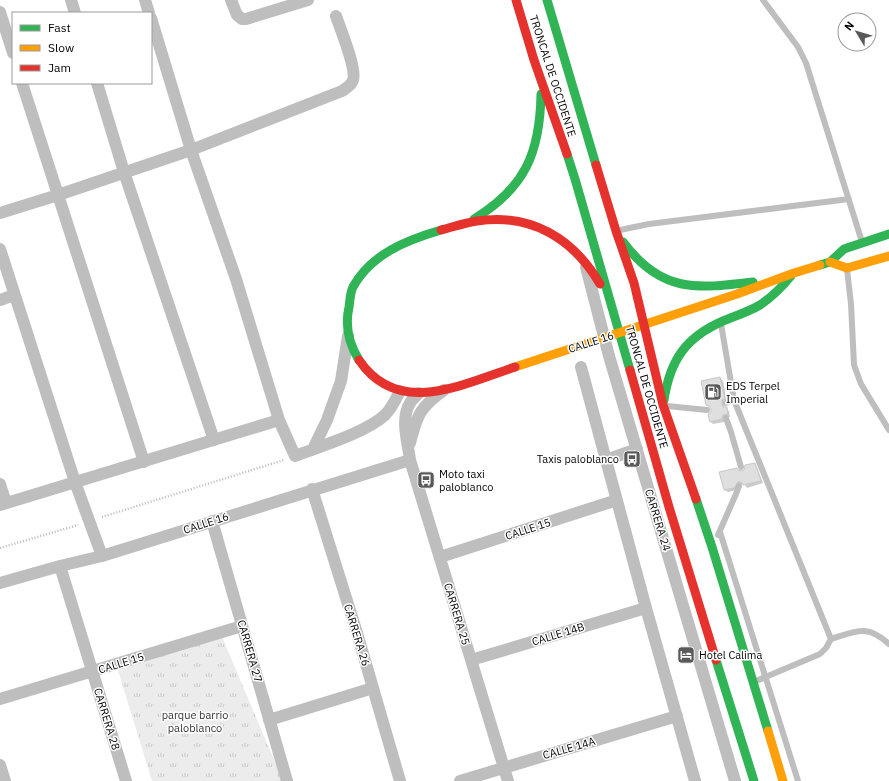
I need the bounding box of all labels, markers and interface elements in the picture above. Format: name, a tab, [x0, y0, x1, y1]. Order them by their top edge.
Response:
legend	[12, 12, 152, 84]
north arrow	[837, 12, 877, 52]
street label: TRONCAL DE OCCIDENTE	[527, 13, 579, 139]
text: N	[841, 18, 857, 33]
text: Fast	[48, 20, 71, 35]
text: Slow	[48, 40, 74, 55]
text: Jam	[48, 60, 71, 75]
street label: TRONCAL DE OCCIDENTE	[623, 324, 671, 450]
street label: CALLE 16	[566, 328, 616, 356]
place label: EDS Terpel Imperial	[726, 379, 780, 406]
fuel station icon: EDS Terpel Imperial	[703, 382, 723, 402]
bus stop icon: Taxis paloblanco	[622, 449, 642, 469]
place label: Taxis paloblanco	[537, 452, 619, 466]
place label: Moto taxi paloblanco	[439, 467, 494, 494]
bus stop icon: Moto taxi paloblanco	[416, 470, 436, 490]
street label: CARRERA 24	[642, 487, 674, 553]
street label: CALLE 16	[181, 509, 231, 537]
street label: CALLE 15	[503, 515, 553, 543]
street label: CARRERA 25	[441, 581, 473, 647]
street label: CARRERA 26	[341, 602, 373, 668]
street label: CARRERA 27	[234, 618, 266, 684]
street label: CALLE 14B	[530, 619, 586, 649]
hotel icon: Hotel Calima	[676, 645, 696, 665]
place label: Hotel Calima	[699, 648, 762, 662]
street label: CALLE 15	[96, 649, 146, 677]
street label: CARRERA 28	[91, 686, 123, 752]
park label: parque barrio paloblanco	[162, 708, 228, 735]
street label: CALLE 14A	[541, 734, 597, 762]

